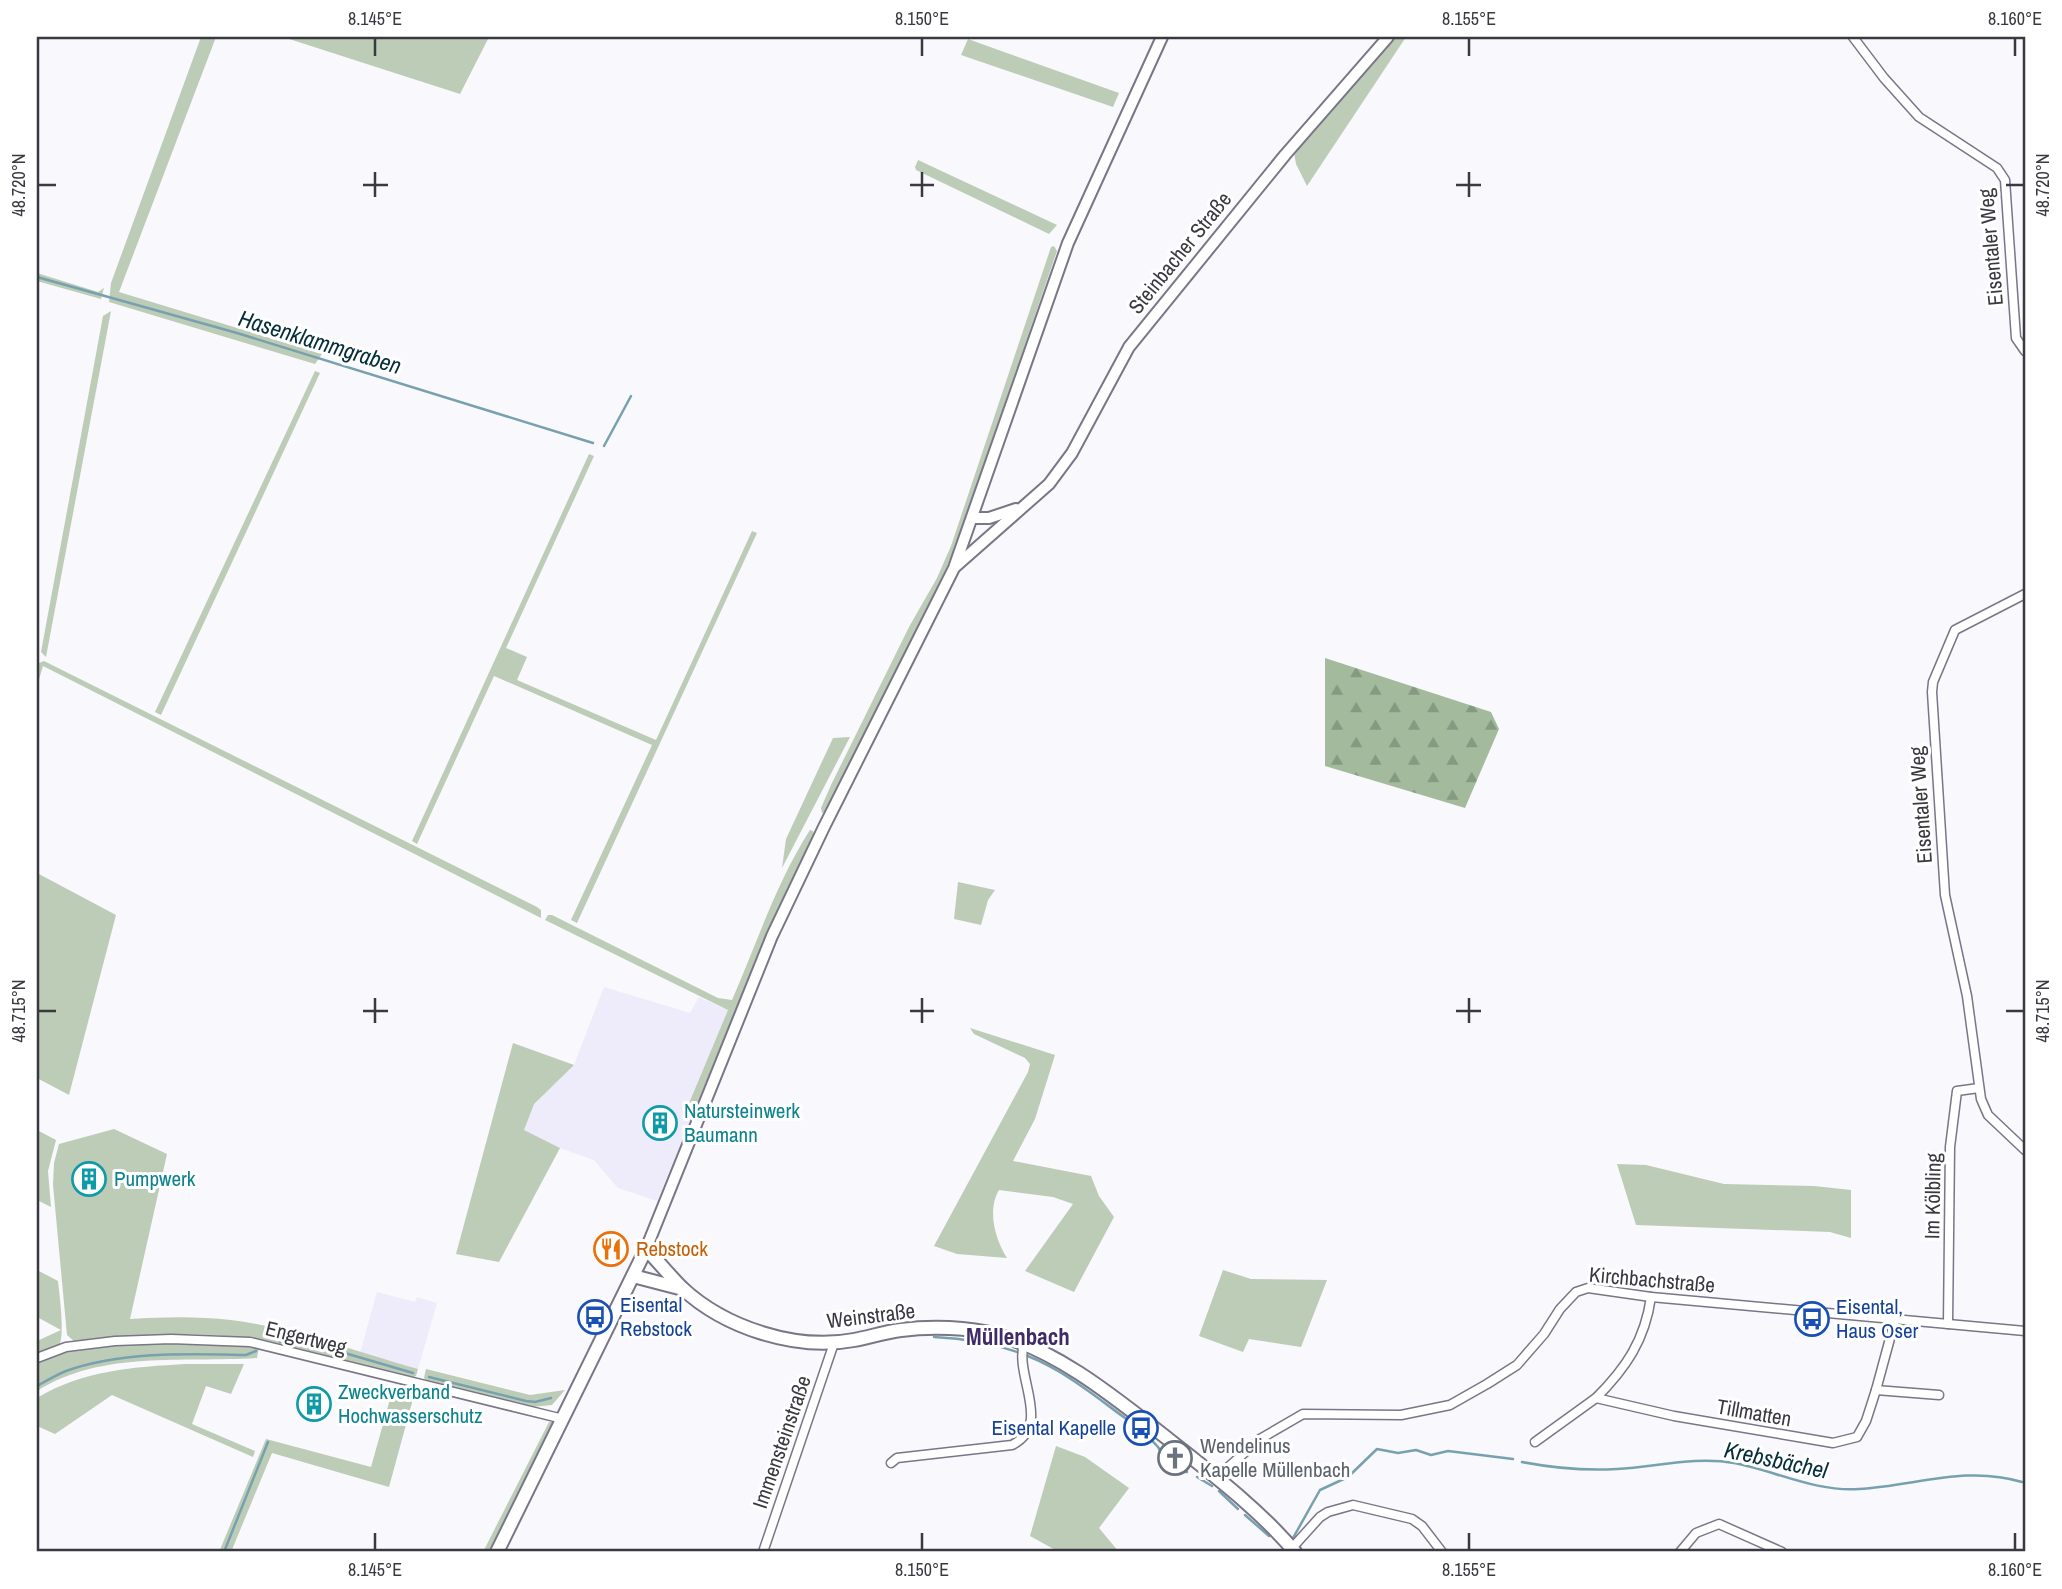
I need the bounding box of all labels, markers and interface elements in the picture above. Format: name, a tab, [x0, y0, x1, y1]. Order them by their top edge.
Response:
text: 8.145°E	[348, 6, 402, 31]
text: 8.150°E	[895, 6, 949, 31]
text: 8.155°E	[1442, 6, 1496, 31]
text: 8.160°E	[1988, 6, 2042, 31]
text: 48.720°N	[6, 154, 31, 217]
text: 48.720°N	[2030, 154, 2055, 217]
street label: Steinbacher Straße	[1121, 186, 1238, 320]
street label: Eisentaler Weg	[1971, 187, 2010, 307]
water label: Hasenklammgraben	[235, 302, 405, 381]
street label: Eisentaler Weg	[1902, 745, 1939, 865]
text: 48.715°N	[6, 980, 31, 1043]
text: 48.715°N	[2030, 980, 2055, 1043]
place label: Natursteinwerk Baumann	[684, 1096, 800, 1149]
building icon: Natursteinwerk Baumann	[641, 1104, 679, 1142]
street label: Im Kölbling	[1917, 1152, 1948, 1239]
building icon: Pumpwerk	[70, 1160, 108, 1198]
place label: Pumpwerk	[114, 1164, 196, 1193]
restaurant icon: Rebstock	[592, 1230, 630, 1268]
place label: Rebstock	[636, 1234, 708, 1263]
street label: Kirchbachstraße	[1588, 1260, 1716, 1299]
place label: Eisental Rebstock	[620, 1290, 692, 1343]
place label: Eisental, Haus Oser	[1836, 1292, 1919, 1345]
street label: Weinstraße	[825, 1296, 917, 1335]
bus stop icon: Eisental Rebstock	[576, 1298, 614, 1336]
bus stop icon: Eisental, Haus Oser	[1793, 1300, 1831, 1338]
street label: Engertweg	[263, 1313, 350, 1362]
district label: Müllenbach	[966, 1321, 1070, 1352]
street label: Immensteinstraße	[745, 1372, 818, 1512]
place label: Zweckverband Hochwasserschutz	[338, 1377, 483, 1430]
building icon: Zweckverband Hochwasserschutz	[295, 1385, 333, 1423]
street label: Tillmatten	[1715, 1392, 1794, 1433]
bus stop icon: Eisental Kapelle	[1122, 1409, 1160, 1447]
place label: Eisental Kapelle	[992, 1413, 1116, 1442]
place label: Wendelinus Kapelle Müllenbach	[1200, 1431, 1350, 1484]
water label: Krebsbächel	[1722, 1433, 1831, 1486]
church icon: Wendelinus Kapelle Müllenbach	[1156, 1439, 1194, 1477]
text: 8.145°E	[348, 1557, 402, 1582]
text: 8.150°E	[895, 1557, 949, 1582]
text: 8.155°E	[1442, 1557, 1496, 1582]
text: 8.160°E	[1988, 1557, 2042, 1582]

